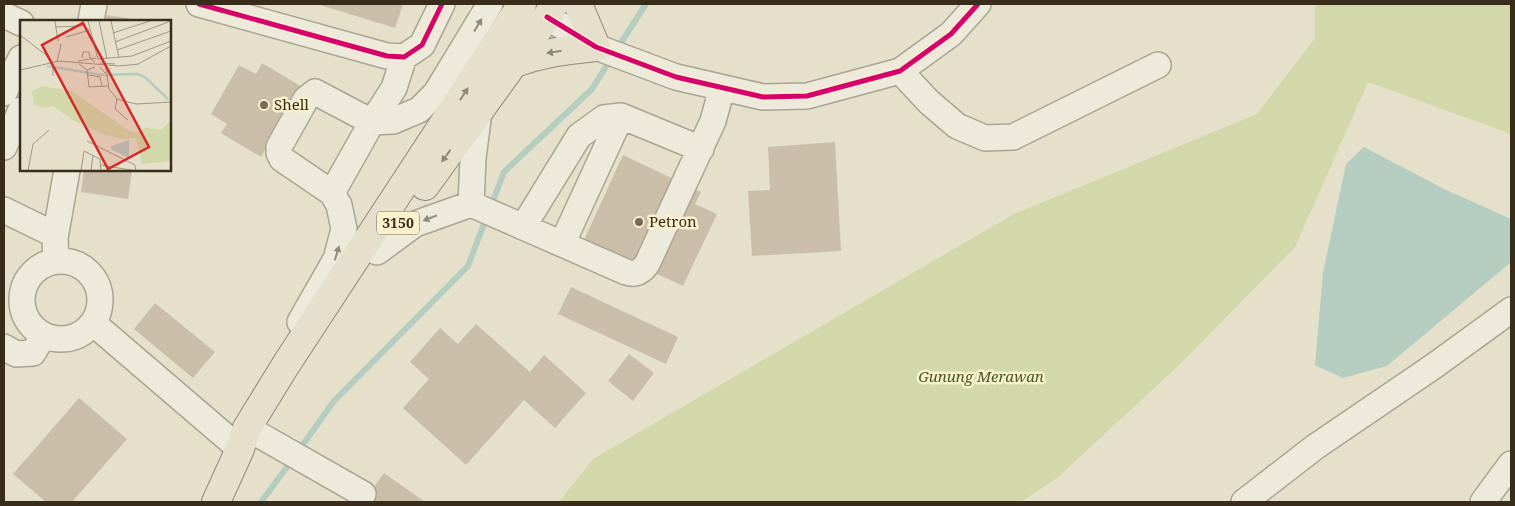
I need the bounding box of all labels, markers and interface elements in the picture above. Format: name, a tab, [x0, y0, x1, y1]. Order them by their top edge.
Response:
one-way arrow	[473, 18, 482, 31]
inset map	[20, 20, 171, 171]
one-way arrow	[546, 49, 562, 57]
one-way arrow	[459, 87, 469, 100]
place label: Shell	[274, 94, 309, 114]
marker: Shell	[258, 99, 270, 111]
one-way arrow	[441, 149, 452, 162]
place label: Petron	[649, 211, 697, 231]
road number: 3150	[377, 212, 419, 234]
one-way arrow	[422, 214, 437, 222]
marker: Petron	[633, 216, 645, 228]
one-way arrow	[333, 245, 341, 260]
park label: Gunung Merawan	[918, 366, 1044, 386]

